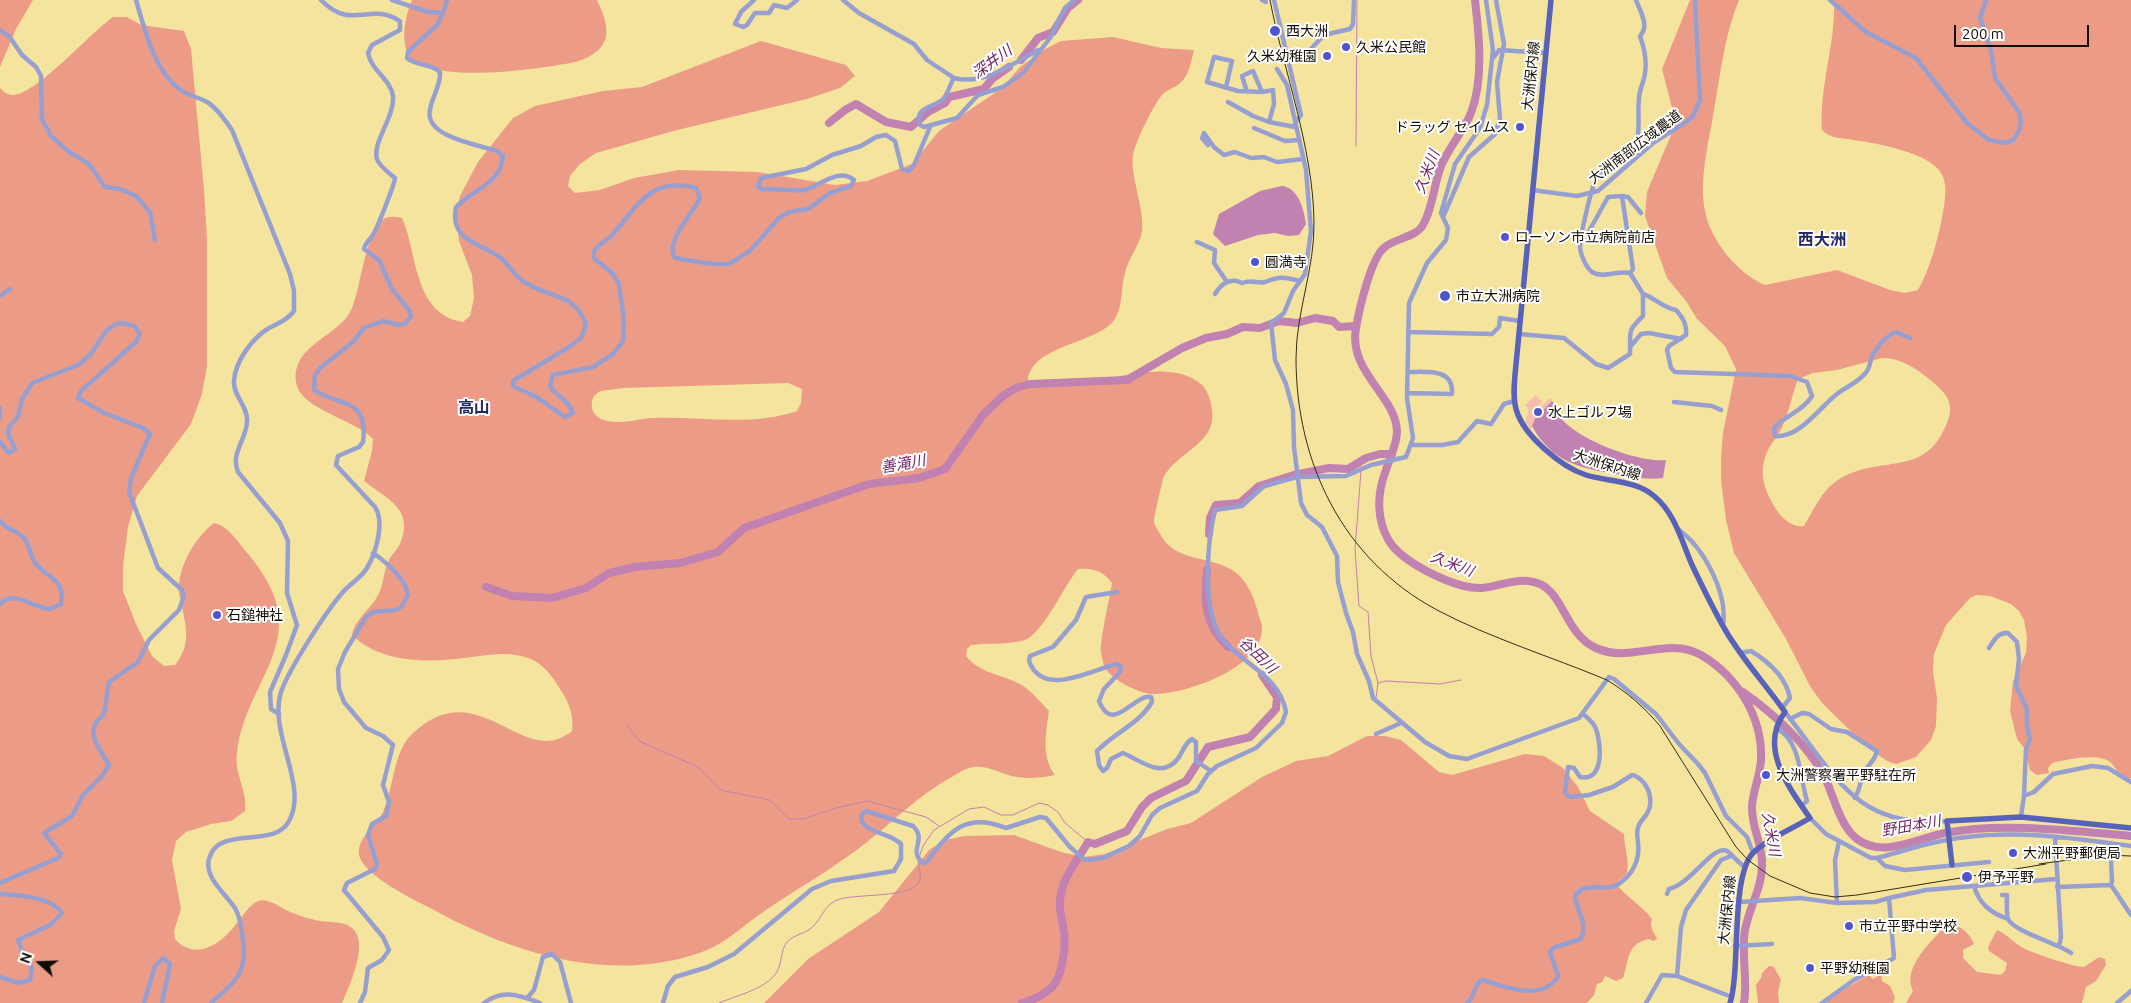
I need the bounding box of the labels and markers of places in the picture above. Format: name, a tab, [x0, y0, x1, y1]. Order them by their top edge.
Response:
place label: 西大洲	[1286, 23, 1328, 39]
marker: 西大洲	[1268, 24, 1282, 38]
place label: 久米公民館	[1356, 39, 1426, 55]
marker: 久米公民館	[1340, 41, 1352, 53]
place label: 久米幼稚園	[1247, 48, 1317, 64]
marker: 久米幼稚園	[1321, 50, 1333, 62]
place label: ドラッグ セイムス	[1395, 119, 1510, 135]
marker: ドラッグ セイムス	[1514, 121, 1526, 133]
place label: ローソン市立病院前店	[1515, 229, 1655, 245]
marker: ローソン市立病院前店	[1499, 231, 1511, 243]
place label: 圓満寺	[1265, 254, 1307, 270]
marker: 圓満寺	[1249, 256, 1261, 268]
place label: 市立大洲病院	[1456, 288, 1540, 304]
marker: 市立大洲病院	[1438, 289, 1452, 303]
place label: 水上ゴルフ場	[1548, 404, 1632, 420]
marker: 水上ゴルフ場	[1532, 406, 1544, 418]
place label: 石鎚神社	[227, 607, 283, 623]
marker: 石鎚神社	[211, 609, 223, 621]
place label: 大洲警察署平野駐在所	[1776, 767, 1916, 783]
marker: 大洲警察署平野駐在所	[1760, 769, 1772, 781]
place label: 大洲平野郵便局	[2023, 845, 2121, 861]
marker: 大洲平野郵便局	[2007, 847, 2019, 859]
place label: 伊予平野	[1978, 869, 2034, 885]
marker: 伊予平野	[1960, 870, 1974, 884]
place label: 市立平野中学校	[1859, 918, 1957, 934]
marker: 市立平野中学校	[1843, 920, 1855, 932]
place label: 平野幼稚園	[1820, 960, 1890, 976]
marker: 平野幼稚園	[1804, 962, 1816, 974]

